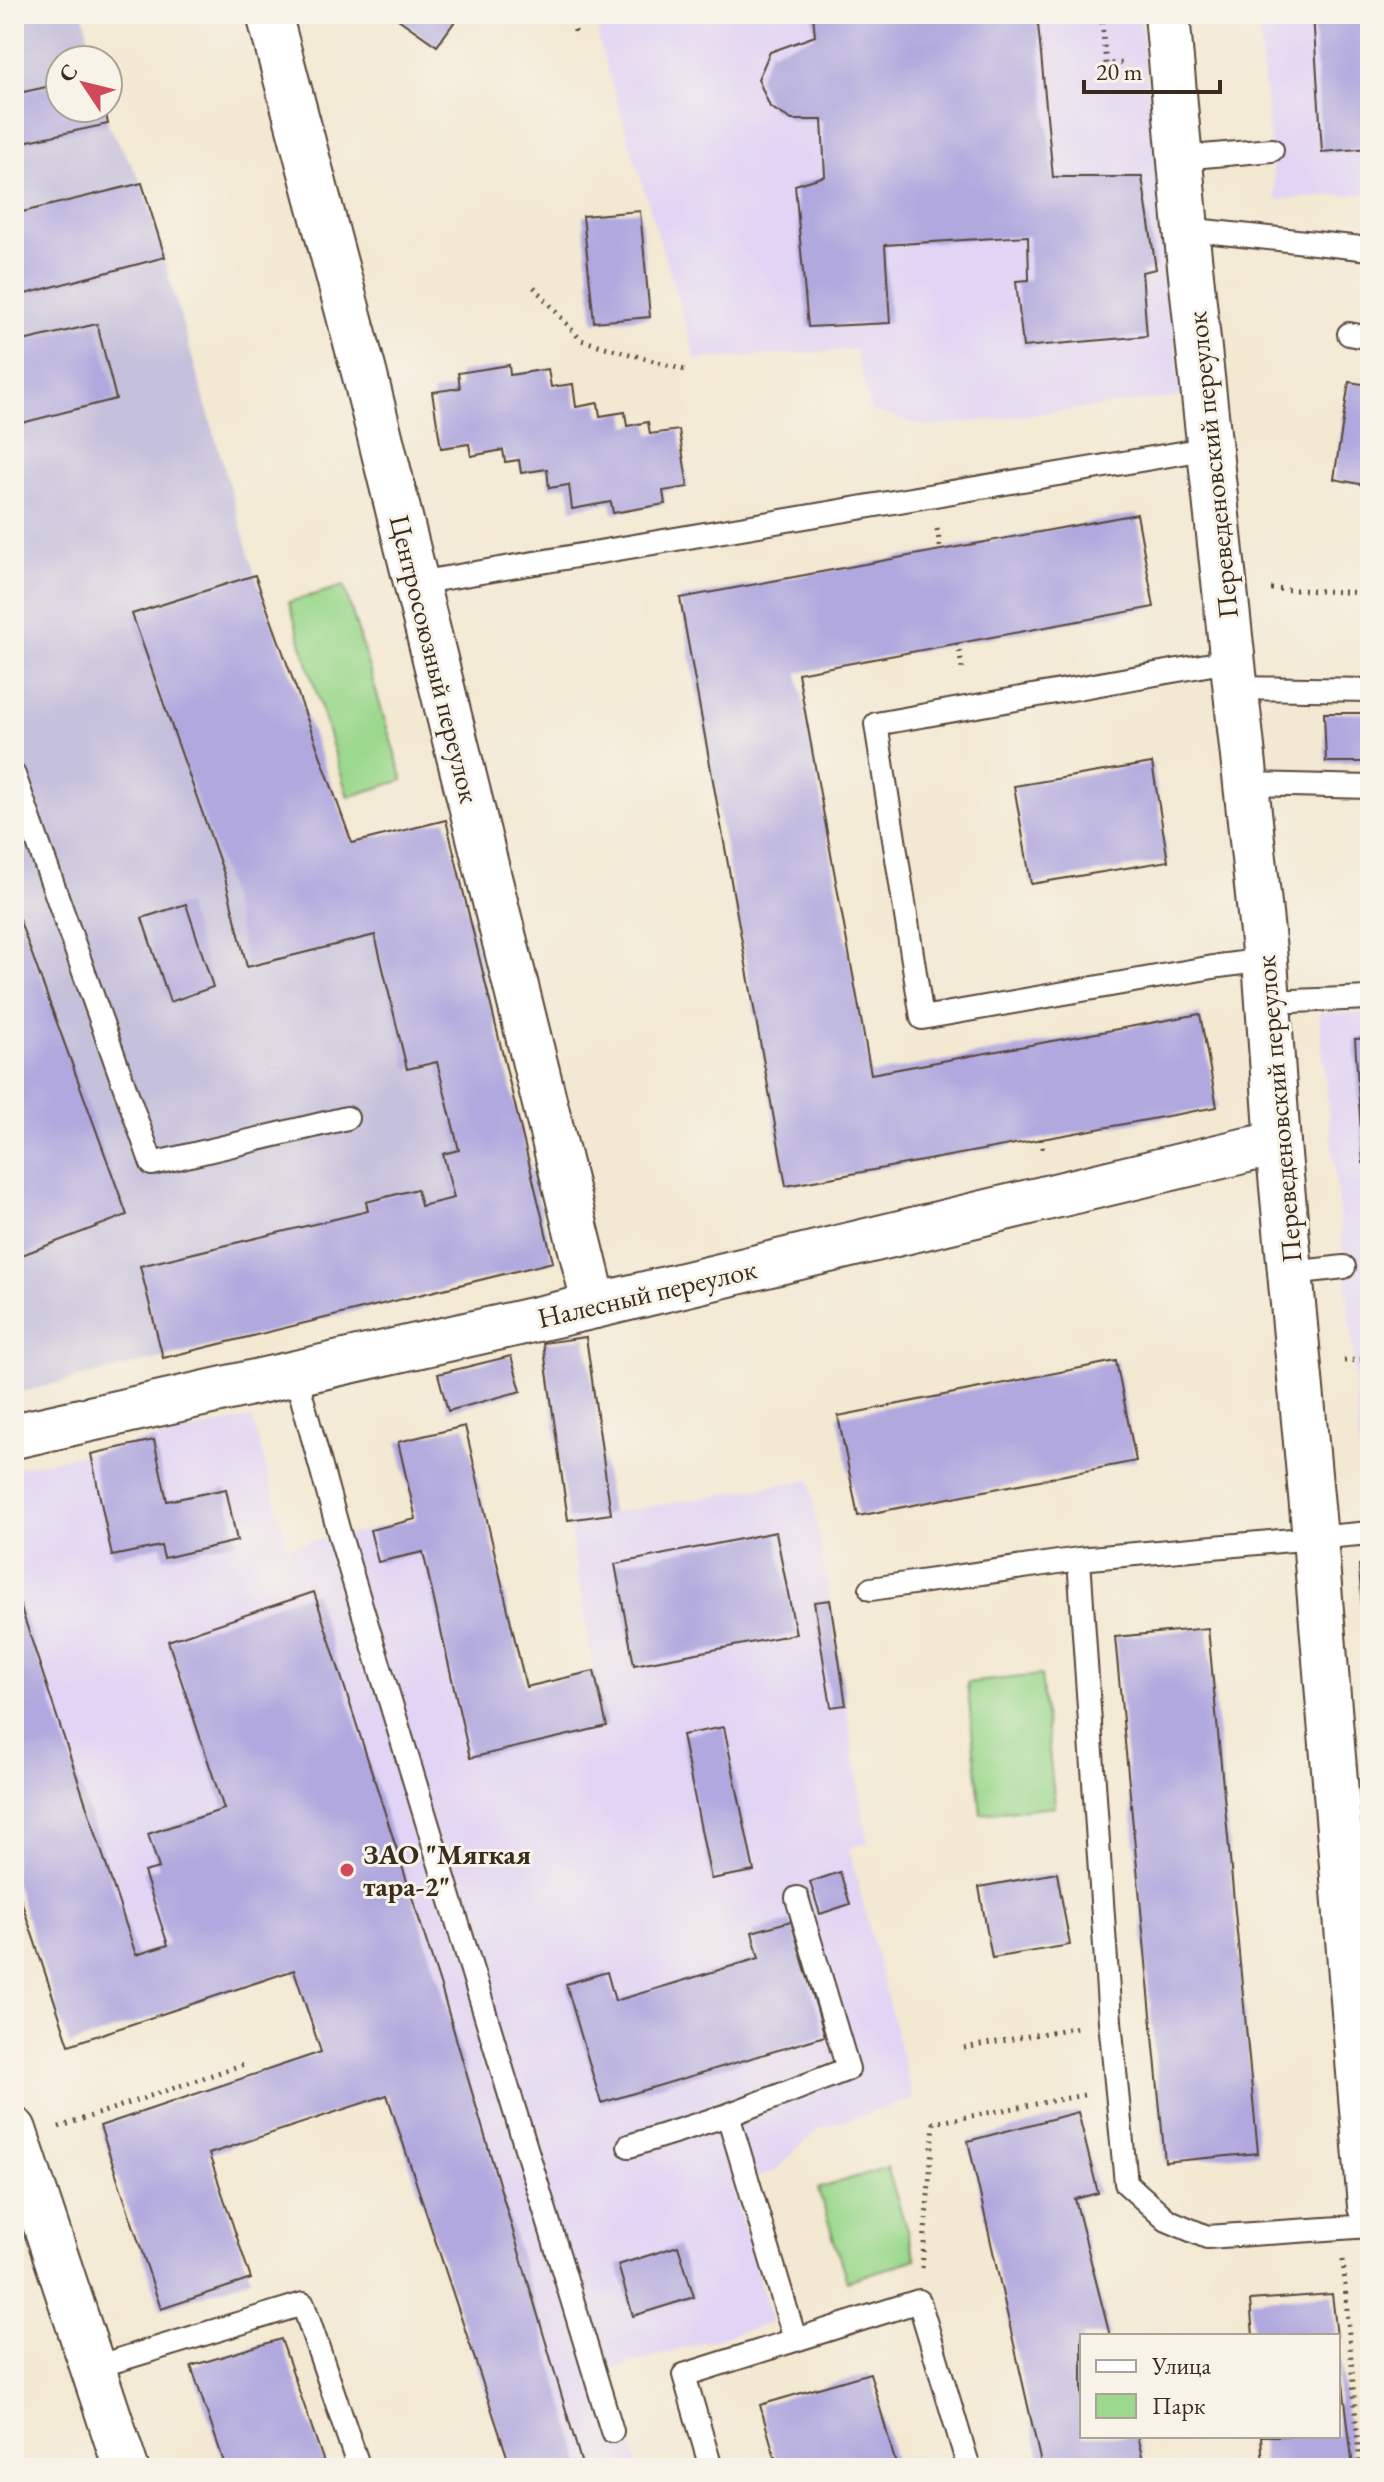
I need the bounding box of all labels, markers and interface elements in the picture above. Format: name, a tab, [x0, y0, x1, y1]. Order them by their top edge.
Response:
north arrow	[44, 44, 124, 124]
scale bar	[1084, 44, 1220, 94]
text: 20 m	[1096, 56, 1143, 87]
text: С	[52, 58, 84, 88]
street label: Переведеновский переулок	[1178, 310, 1246, 620]
street label: Центросоюзный переулок	[382, 511, 488, 807]
street label: Переведеновский переулок	[1247, 954, 1309, 1264]
street label: Налесный переулок	[534, 1250, 760, 1336]
place label: ЗАО "Мягкая тара-2"	[363, 1836, 531, 1904]
marker: ЗАО "Мягкая тара-2"	[338, 1861, 356, 1879]
legend	[1080, 2334, 1340, 2438]
text: Улица	[1151, 2350, 1211, 2381]
text: Парк	[1152, 2390, 1206, 2421]

